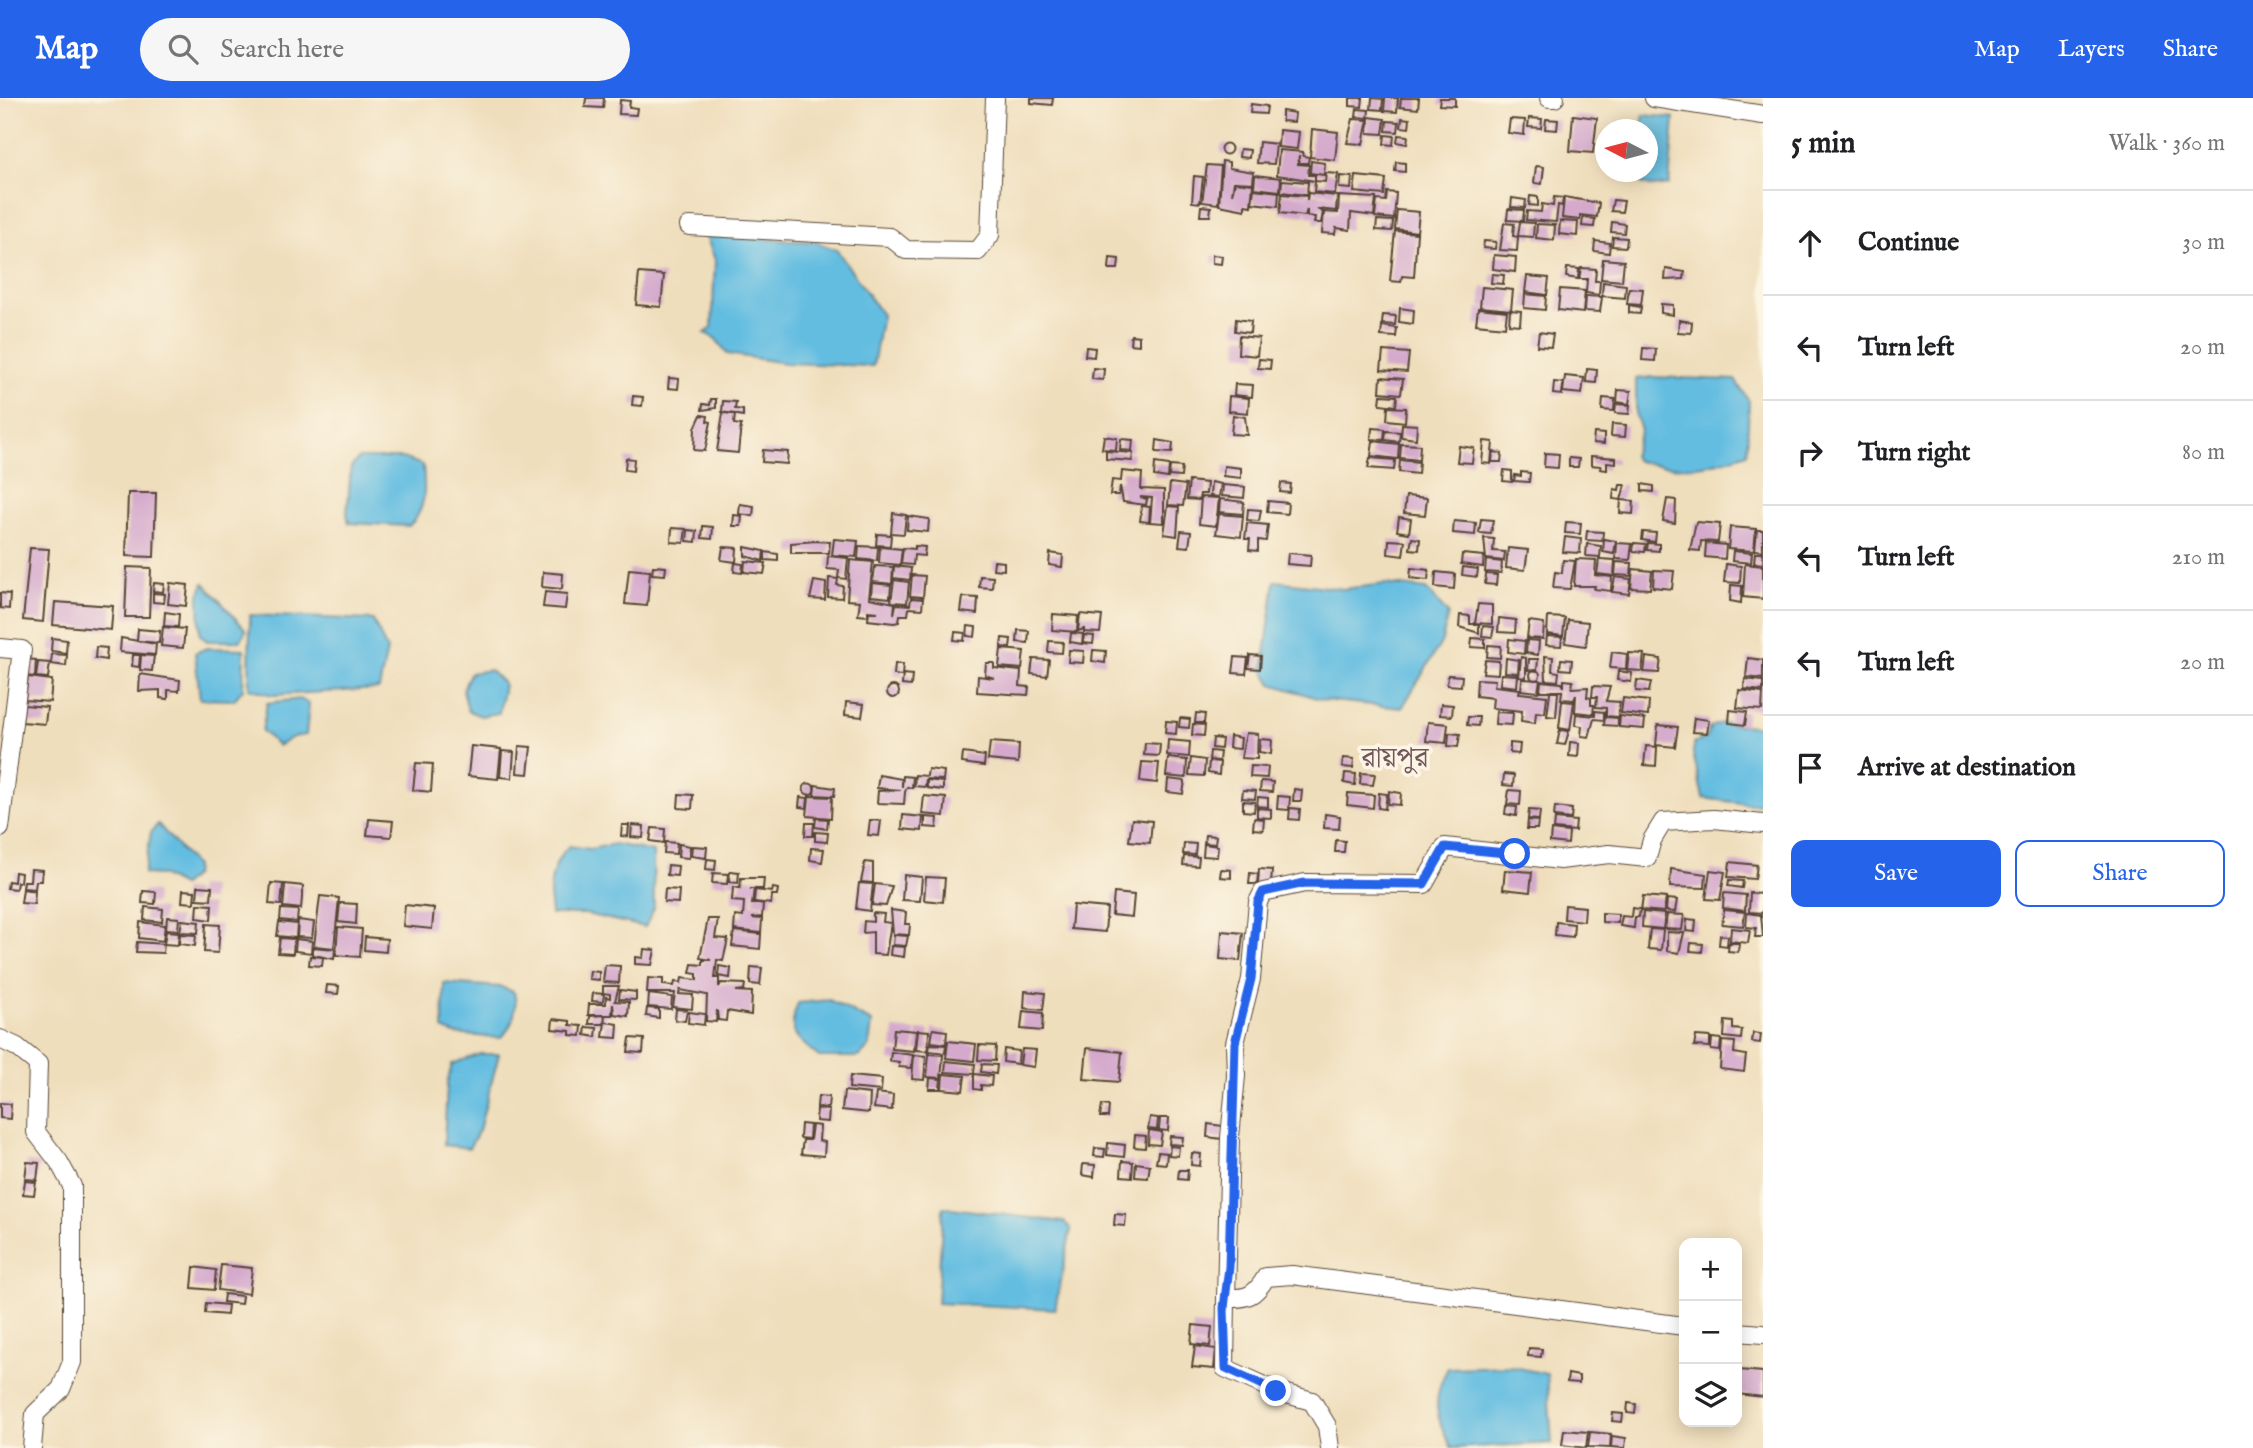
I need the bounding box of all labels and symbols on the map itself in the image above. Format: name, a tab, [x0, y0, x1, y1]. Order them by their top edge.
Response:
north arrow	[1595, 119, 1658, 182]
district label: রায়পুর	[1360, 742, 1430, 777]
route start	[1499, 838, 1530, 869]
route end	[1260, 1375, 1291, 1406]

